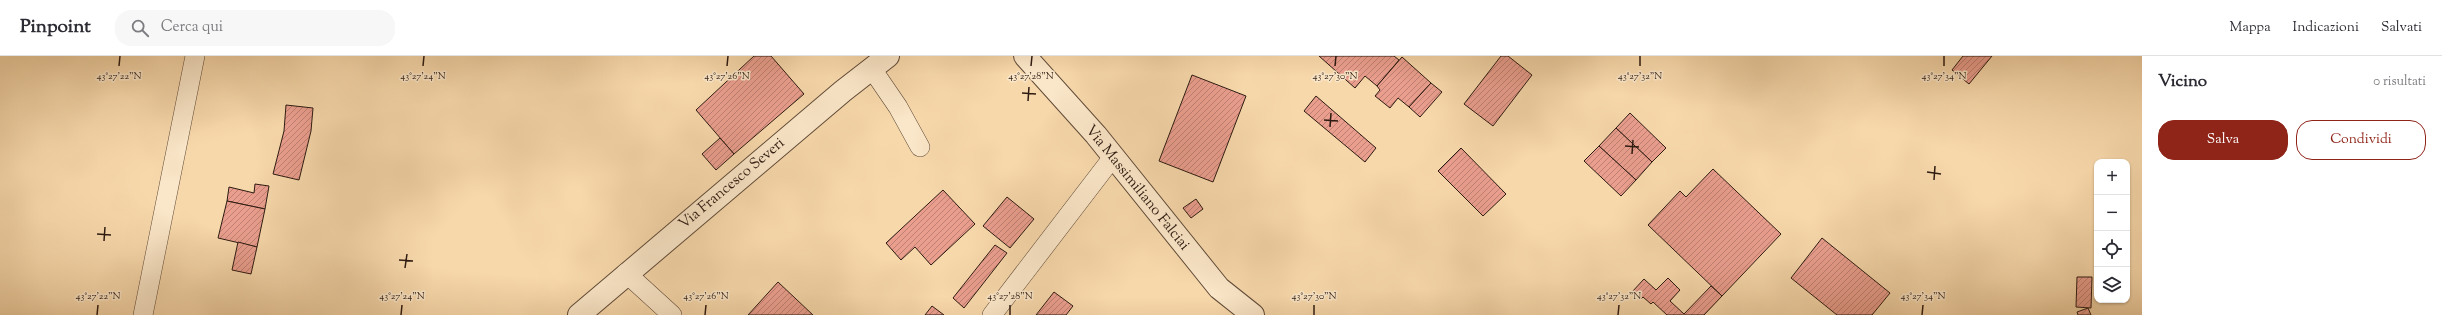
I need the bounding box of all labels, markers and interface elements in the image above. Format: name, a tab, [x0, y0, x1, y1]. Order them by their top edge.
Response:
search box	[115, 10, 395, 46]
text: Pinpoint	[20, 14, 91, 41]
icon: search	[129, 17, 151, 39]
text: Cerca qui	[161, 17, 223, 38]
text: Mappa	[2230, 18, 2271, 38]
text: Indicazioni	[2293, 18, 2359, 38]
text: Salvati	[2381, 18, 2422, 38]
text: 43°27'22"N	[96, 69, 142, 84]
text: 43°27'24"N	[400, 69, 446, 84]
text: 43°27'26"N	[704, 69, 750, 84]
text: 43°27'28"N	[1008, 69, 1054, 84]
text: 43°27'30"N	[1312, 69, 1358, 84]
text: 43°27'32"N	[1618, 69, 1662, 84]
text: 43°27'34"N	[1921, 69, 1967, 84]
text: Vicino	[2158, 70, 2207, 94]
text: 0 risultati	[2373, 73, 2426, 91]
button: Salva	[2158, 120, 2288, 160]
button: Condividi	[2296, 120, 2426, 160]
street label: Via Massimiliano Falciai	[1080, 121, 1194, 255]
street label: Via Francesco Severi	[674, 133, 790, 235]
map controls	[2094, 159, 2130, 303]
button: +	[2094, 159, 2130, 195]
button: −	[2094, 195, 2130, 231]
button: locate	[2094, 231, 2130, 267]
button: layers	[2094, 267, 2130, 303]
text: 43°27'22"N	[75, 289, 121, 304]
text: 43°27'24"N	[379, 289, 425, 304]
text: 43°27'26"N	[683, 289, 729, 304]
text: 43°27'28"N	[987, 289, 1033, 304]
text: 43°27'30"N	[1291, 289, 1337, 304]
text: 43°27'32"N	[1597, 289, 1641, 304]
text: 43°27'34"N	[1900, 289, 1946, 304]

